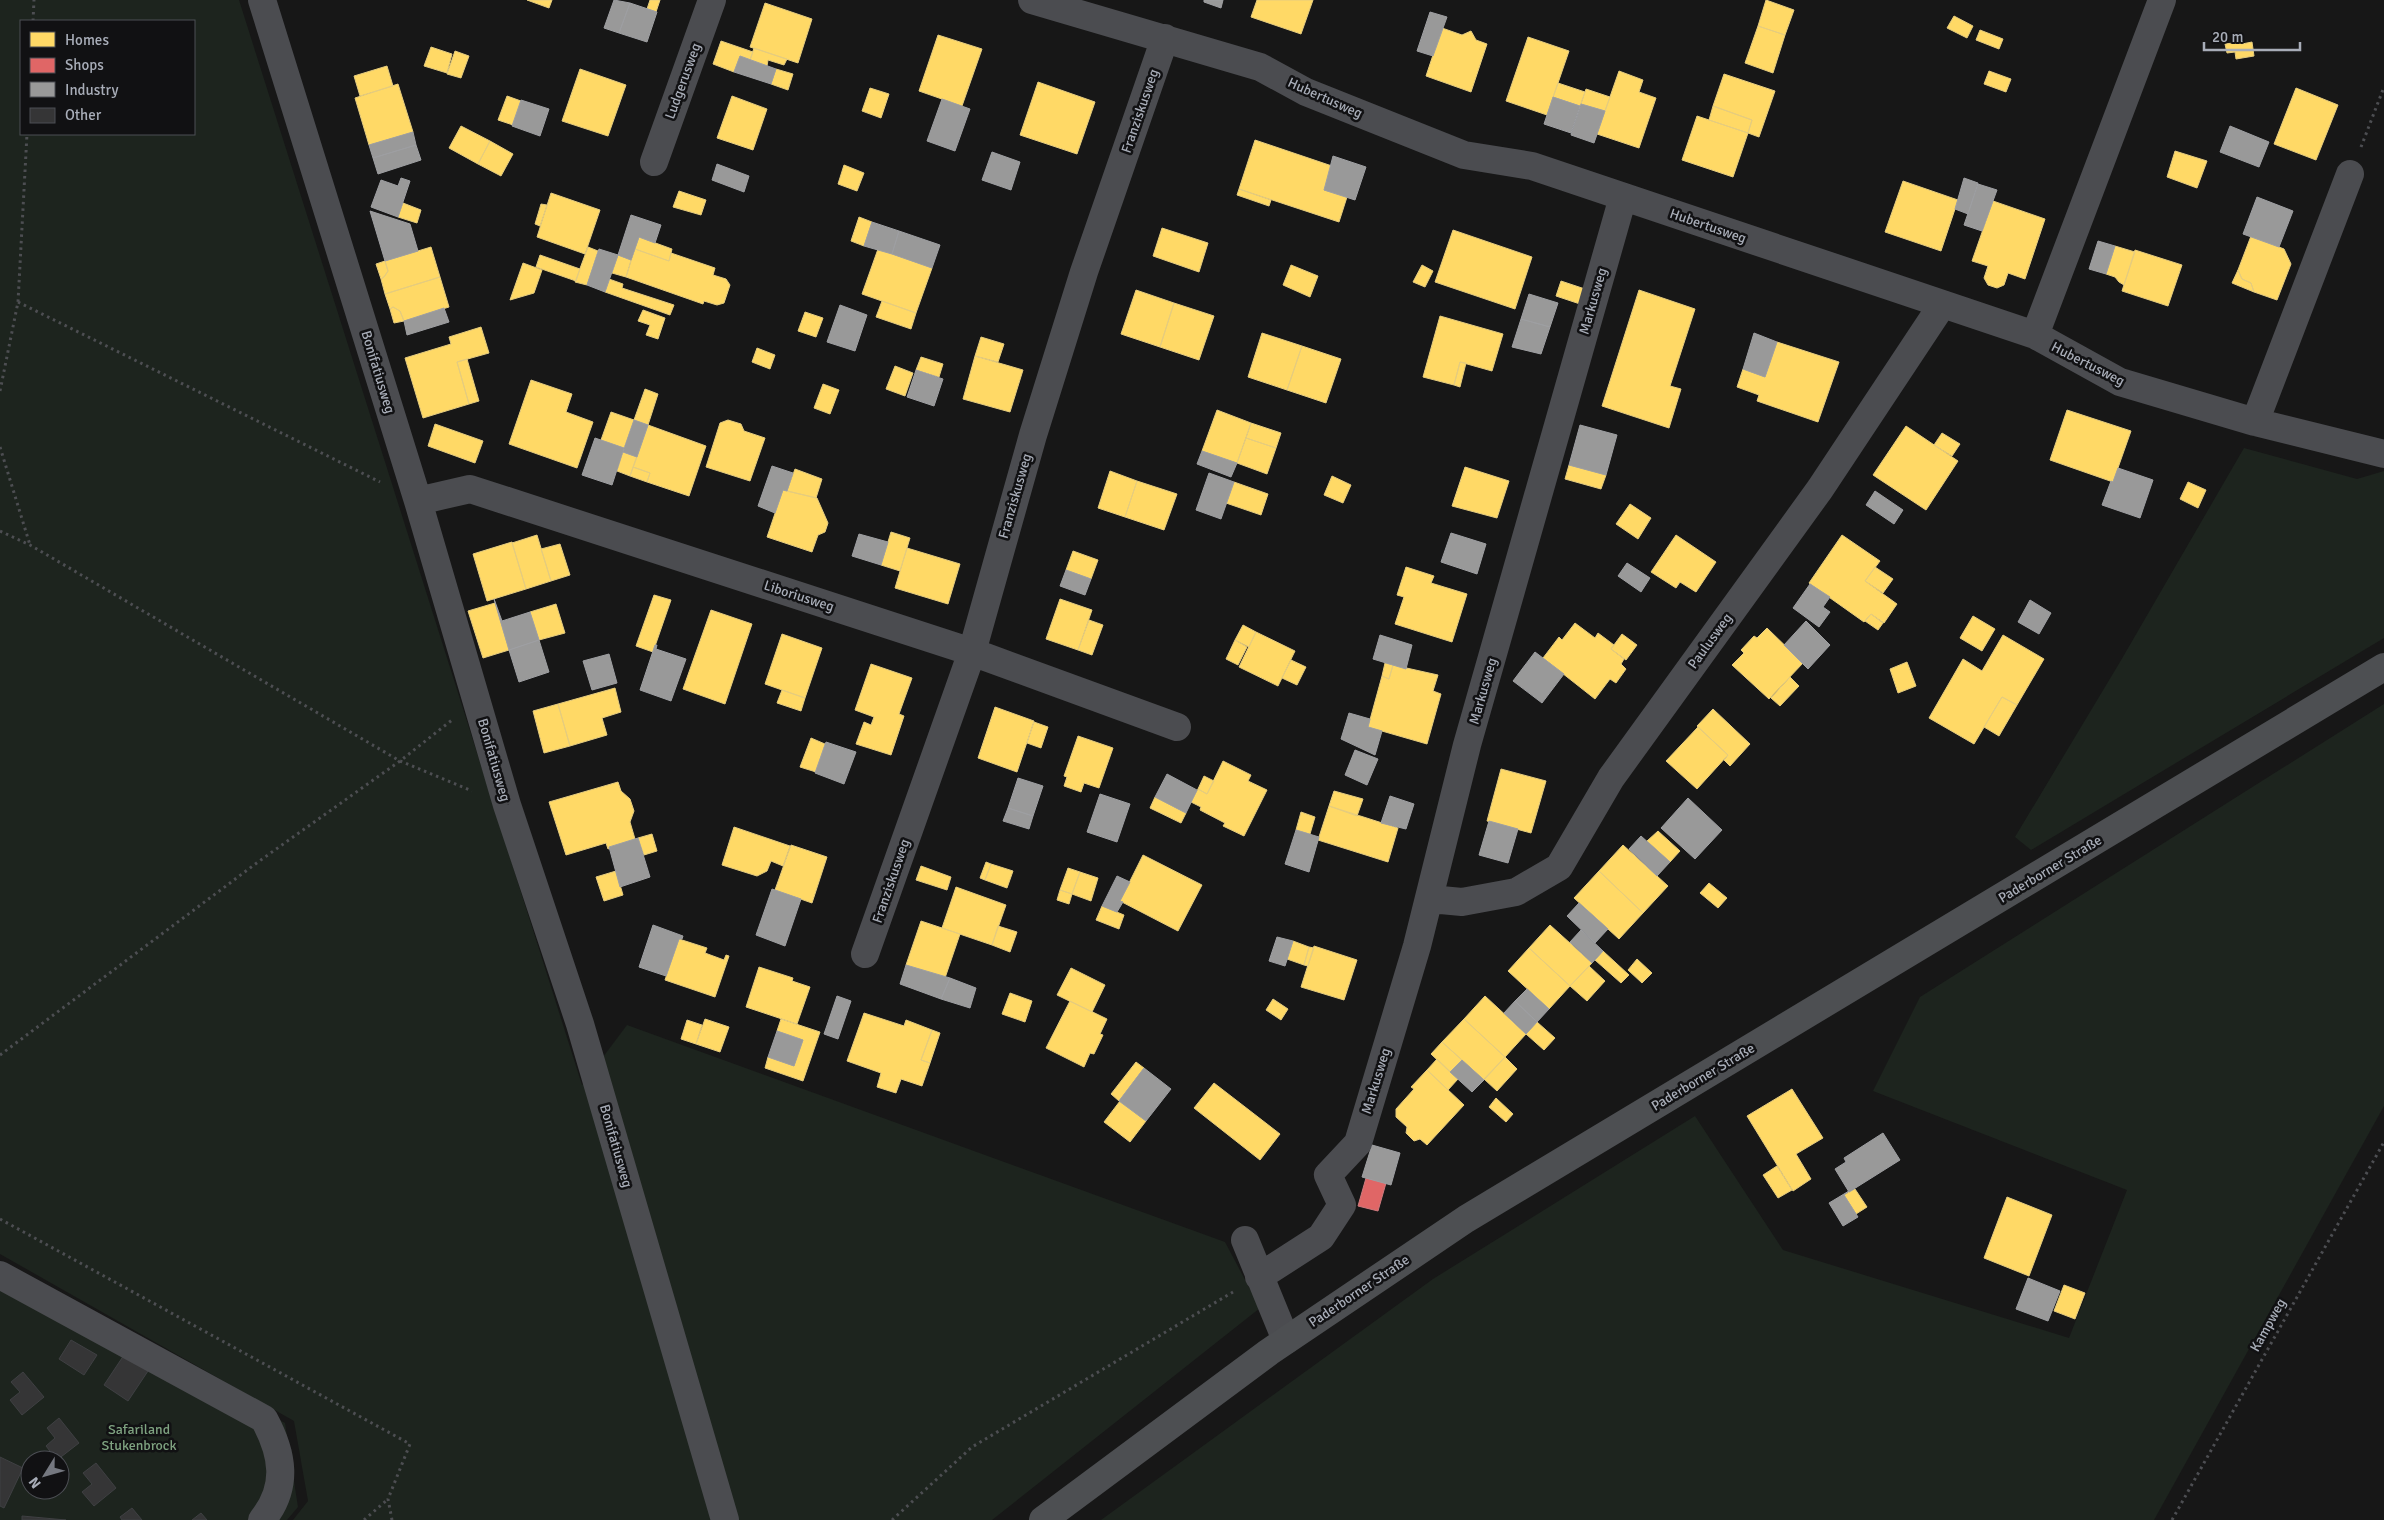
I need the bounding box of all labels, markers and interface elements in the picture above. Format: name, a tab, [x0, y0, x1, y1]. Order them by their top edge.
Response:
legend	[20, 20, 195, 135]
scale bar	[2204, 20, 2300, 52]
text: 20 m	[2212, 28, 2243, 46]
text: Homes	[65, 31, 109, 49]
street label: Ludgerusweg	[661, 41, 705, 121]
text: Shops	[65, 56, 104, 74]
street label: Franziskusweg	[1118, 67, 1162, 155]
street label: Hubertusweg	[1285, 74, 1365, 122]
text: Industry	[65, 81, 118, 99]
text: Other	[65, 106, 102, 124]
street label: Hubertusweg	[1667, 205, 1749, 247]
street label: Markusweg	[1575, 266, 1611, 336]
street label: Bonifatiusweg	[357, 329, 399, 415]
street label: Hubertusweg	[2049, 338, 2127, 390]
street label: Franziskusweg	[995, 451, 1035, 541]
street label: Liboriusweg	[762, 577, 836, 615]
street label: Paulusweg	[1684, 610, 1736, 672]
street label: Markusweg	[1465, 656, 1501, 726]
street label: Bonifatiusweg	[474, 716, 514, 804]
street label: Paderborner Straße	[1995, 831, 2105, 907]
street label: Franziskusweg	[869, 837, 913, 925]
street label: Paderborner Straße	[1648, 1039, 1758, 1115]
street label: Markusweg	[1358, 1046, 1394, 1116]
street label: Bonifatiusweg	[596, 1102, 636, 1190]
street label: Paderborner Straße	[1306, 1251, 1412, 1331]
street label: Kampweg	[2246, 1295, 2290, 1355]
park label: Safariland Stukenbrock	[102, 1421, 176, 1454]
north arrow	[20, 1450, 70, 1500]
text: N	[25, 1474, 45, 1492]

